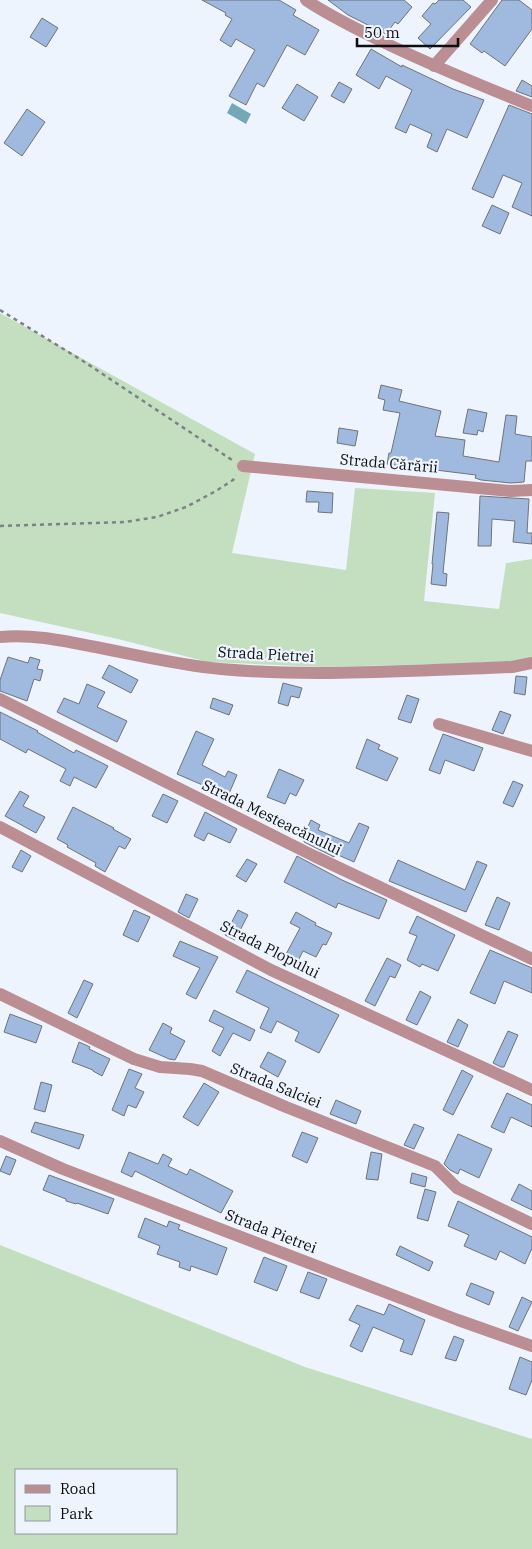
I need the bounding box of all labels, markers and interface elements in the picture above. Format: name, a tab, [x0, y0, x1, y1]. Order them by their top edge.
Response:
scale bar	[357, 15, 458, 47]
text: 50 m	[364, 23, 400, 42]
street label: Strada Cărării	[339, 449, 439, 477]
street label: Strada Pietrei	[217, 642, 315, 666]
street label: Strada Mesteacănului	[199, 775, 345, 859]
street label: Strada Plopului	[217, 916, 323, 982]
street label: Strada Salciei	[228, 1058, 325, 1112]
street label: Strada Pietrei	[223, 1205, 320, 1257]
legend	[15, 1469, 178, 1534]
text: Road	[60, 1479, 96, 1498]
text: Park	[60, 1504, 93, 1523]

